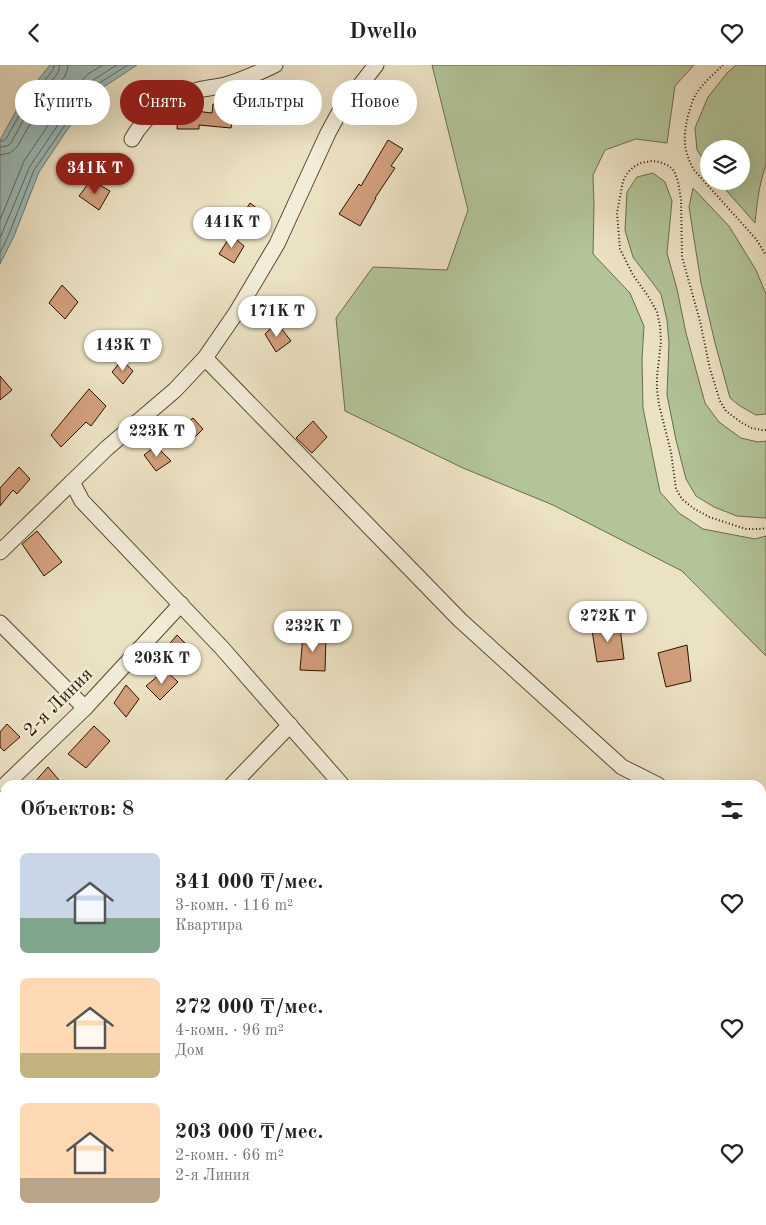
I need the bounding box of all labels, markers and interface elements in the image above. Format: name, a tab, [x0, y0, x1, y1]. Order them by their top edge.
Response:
icon: back	[20, 19, 48, 47]
icon: heart	[718, 19, 746, 47]
text: Dwello	[349, 21, 417, 43]
chip: Купить	[15, 80, 110, 125]
chip: Снять	[120, 80, 204, 125]
chip: Фильтры	[214, 80, 322, 125]
chip: Новое	[332, 80, 417, 125]
map controls	[700, 140, 750, 190]
button: layers	[700, 140, 750, 190]
pin: 341K ₸	[54, 153, 136, 195]
text: 341K ₸	[67, 161, 123, 177]
pin: 441K ₸	[191, 207, 273, 249]
text: 441K ₸	[204, 215, 260, 231]
pin: 171K ₸	[236, 295, 318, 338]
text: 171K ₸	[249, 304, 305, 320]
pin: 143K ₸	[82, 329, 164, 372]
text: 143K ₸	[95, 338, 151, 354]
pin: 223K ₸	[116, 415, 198, 458]
text: 223K ₸	[129, 424, 185, 440]
pin: 272K ₸	[567, 601, 649, 643]
text: 272K ₸	[580, 609, 636, 625]
pin: 232K ₸	[272, 611, 354, 653]
text: 232K ₸	[285, 619, 341, 635]
pin: 203K ₸	[121, 643, 203, 685]
text: 203K ₸	[134, 651, 190, 667]
street label: 2-я Линия	[21, 665, 97, 741]
icon: filters	[718, 796, 746, 824]
text: Объектов: 8	[20, 799, 134, 820]
text: 341 000 ₸/мес.	[175, 872, 323, 893]
icon: home	[60, 873, 120, 933]
icon: heart	[718, 889, 746, 917]
text: 3-комн. · 116 m²	[175, 898, 293, 914]
text: Квартира	[175, 918, 243, 934]
text: 272 000 ₸/мес.	[175, 997, 323, 1018]
icon: home	[60, 998, 120, 1058]
icon: heart	[718, 1014, 746, 1042]
text: 4-комн. · 96 m²	[175, 1023, 284, 1039]
text: Дом	[175, 1043, 204, 1059]
text: 203 000 ₸/мес.	[175, 1122, 323, 1143]
icon: home	[60, 1123, 120, 1183]
icon: heart	[718, 1139, 746, 1167]
text: 2-комн. · 66 m²	[175, 1148, 284, 1164]
text: 2-я Линия	[175, 1168, 250, 1184]

